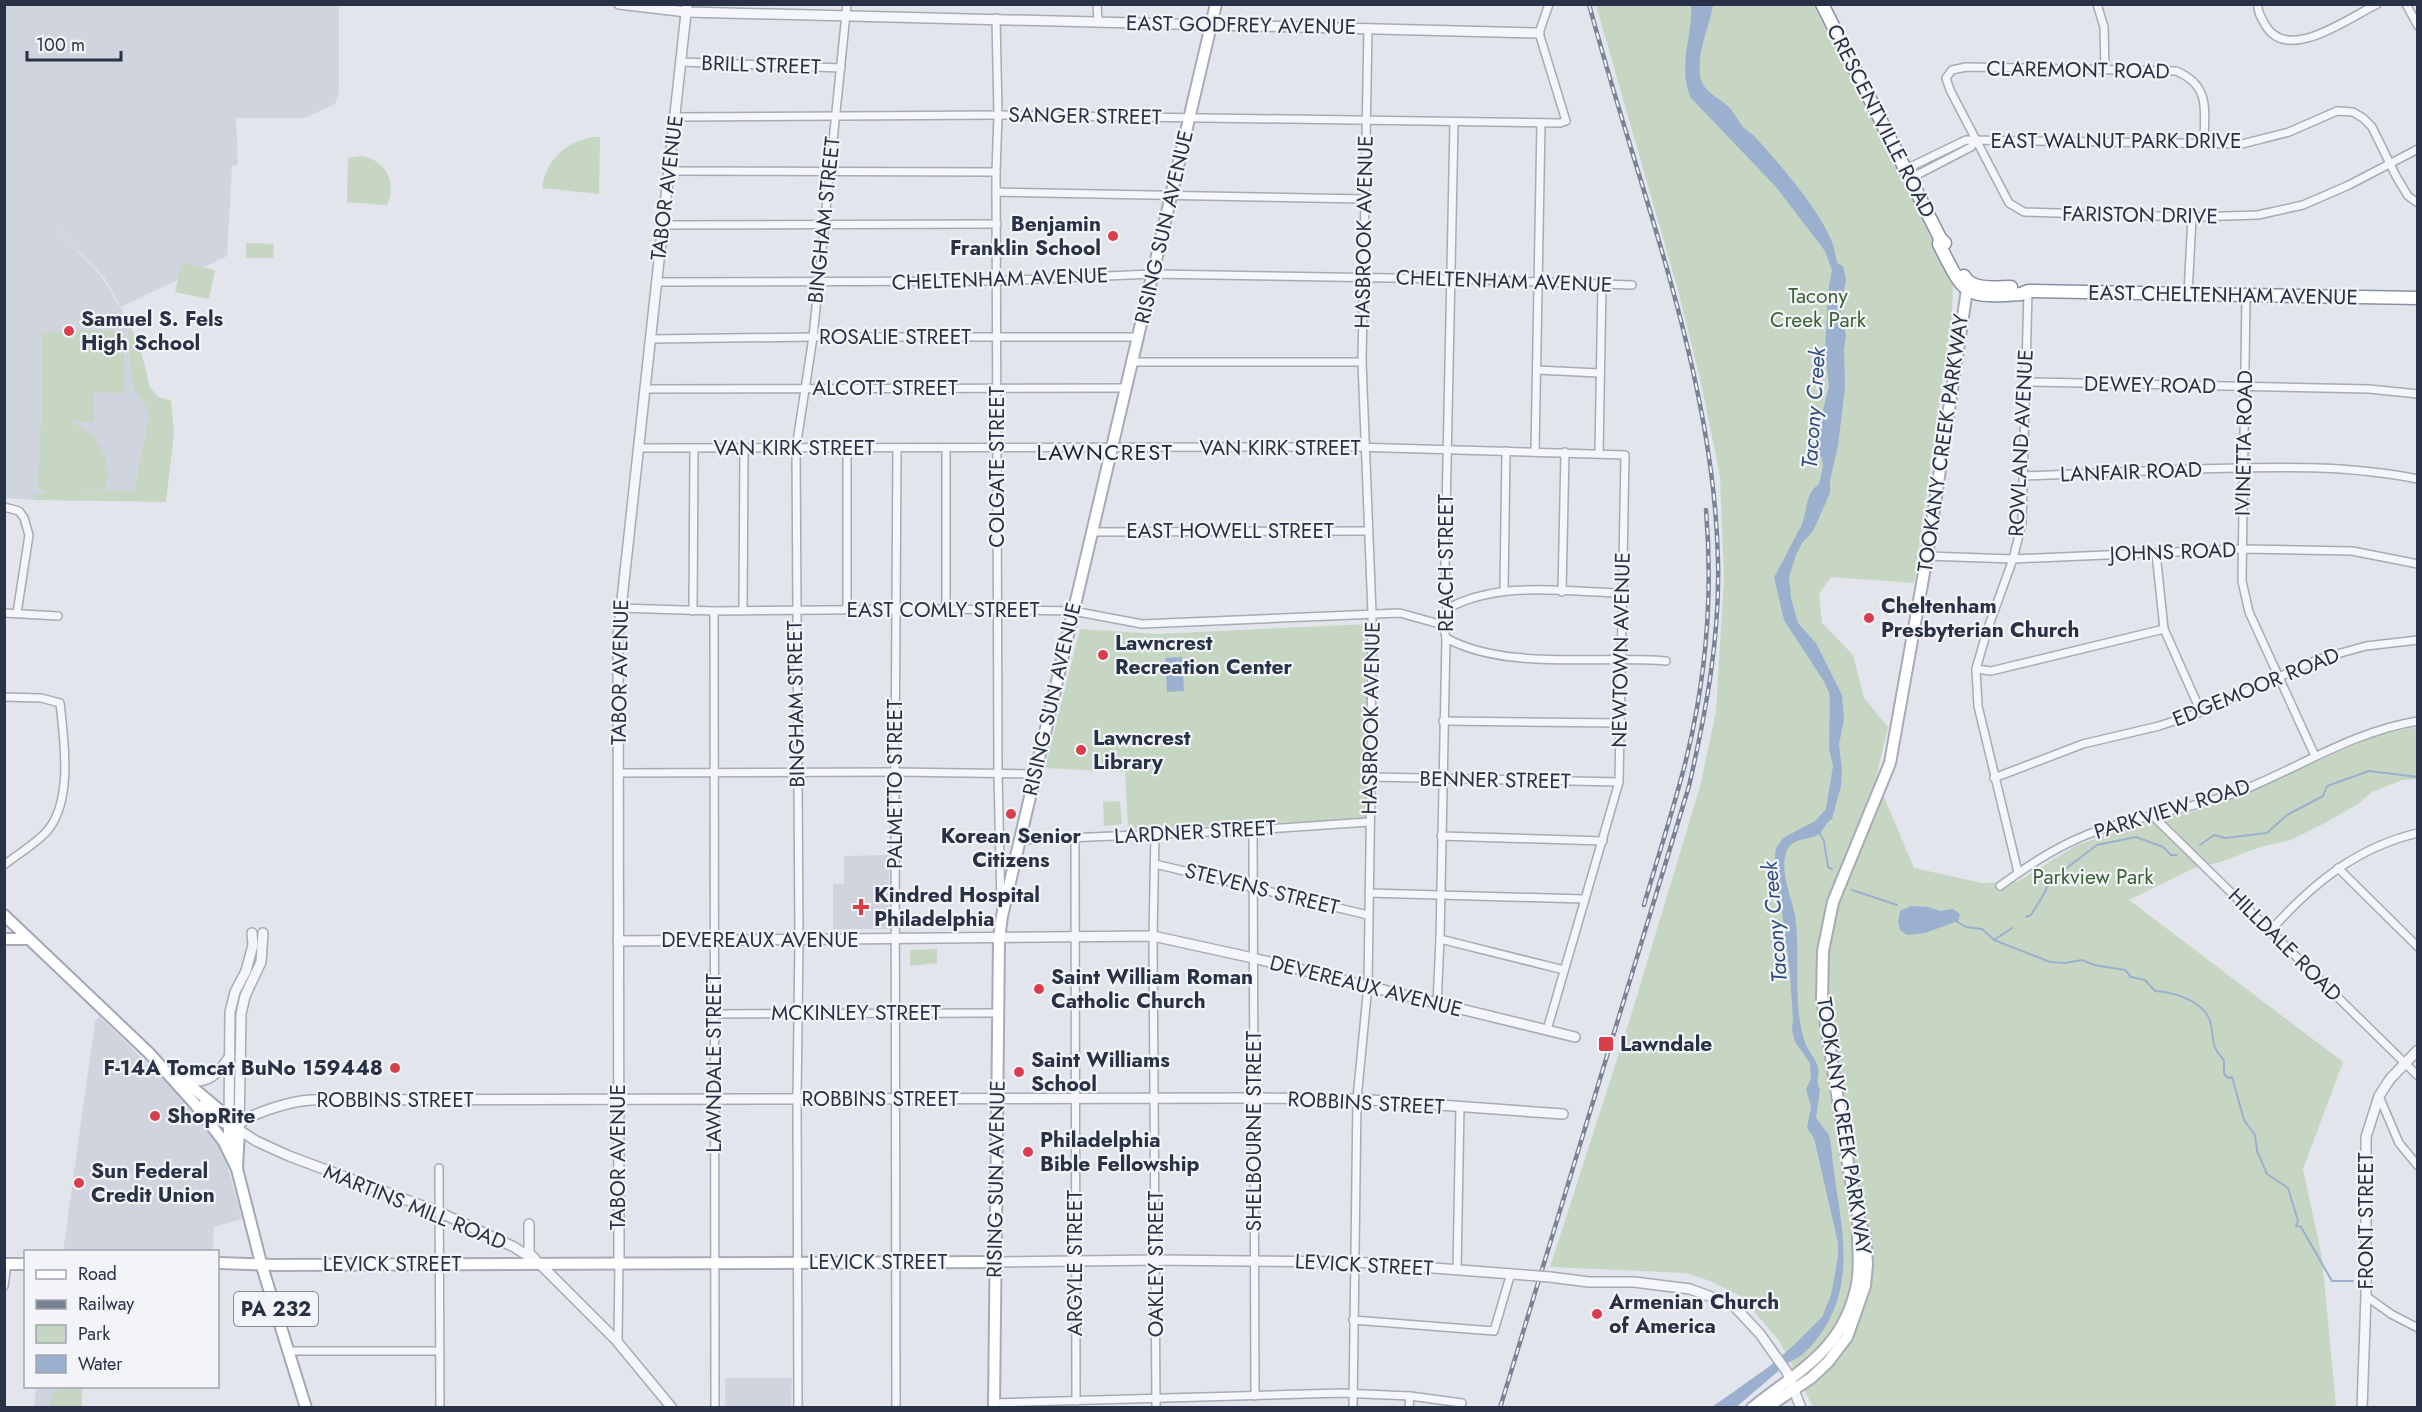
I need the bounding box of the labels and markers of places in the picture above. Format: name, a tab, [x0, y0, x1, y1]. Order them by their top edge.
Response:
place label: Benjamin Franklin School	[950, 209, 1101, 263]
marker: Benjamin Franklin School	[1106, 229, 1120, 243]
place label: Samuel S. Fels High School	[81, 304, 224, 358]
marker: Samuel S. Fels High School	[62, 324, 76, 338]
place label: Cheltenham Presbyterian Church	[1881, 591, 2079, 645]
marker: Cheltenham Presbyterian Church	[1862, 611, 1876, 625]
place label: Lawncrest Recreation Center	[1115, 628, 1292, 682]
marker: Lawncrest Recreation Center	[1096, 648, 1110, 662]
place label: Lawncrest Library	[1093, 723, 1191, 777]
marker: Lawncrest Library	[1074, 743, 1088, 757]
marker: Korean Senior Citizens	[1004, 807, 1018, 821]
place label: Korean Senior Citizens	[941, 821, 1082, 875]
place label: Kindred Hospital Philadelphia	[874, 880, 1040, 934]
marker: Kindred Hospital Philadelphia	[852, 898, 870, 916]
place label: Saint William Roman Catholic Church	[1051, 962, 1253, 1016]
marker: Saint William Roman Catholic Church	[1032, 982, 1046, 996]
place label: Lawndale	[1620, 1029, 1712, 1059]
marker: Lawndale	[1597, 1035, 1615, 1053]
place label: Saint Williams School	[1031, 1045, 1170, 1099]
place label: F-14A Tomcat BuNo 159448	[104, 1053, 383, 1083]
marker: F-14A Tomcat BuNo 159448	[388, 1061, 402, 1075]
marker: Saint Williams School	[1012, 1065, 1026, 1079]
place label: ShopRite	[167, 1101, 256, 1131]
marker: ShopRite	[148, 1109, 162, 1123]
place label: Philadelphia Bible Fellowship	[1040, 1125, 1199, 1179]
marker: Philadelphia Bible Fellowship	[1021, 1145, 1035, 1159]
place label: Sun Federal Credit Union	[91, 1156, 215, 1210]
marker: Sun Federal Credit Union	[72, 1176, 86, 1190]
place label: Armenian Church of America	[1608, 1287, 1779, 1341]
marker: Armenian Church of America	[1590, 1307, 1604, 1321]

